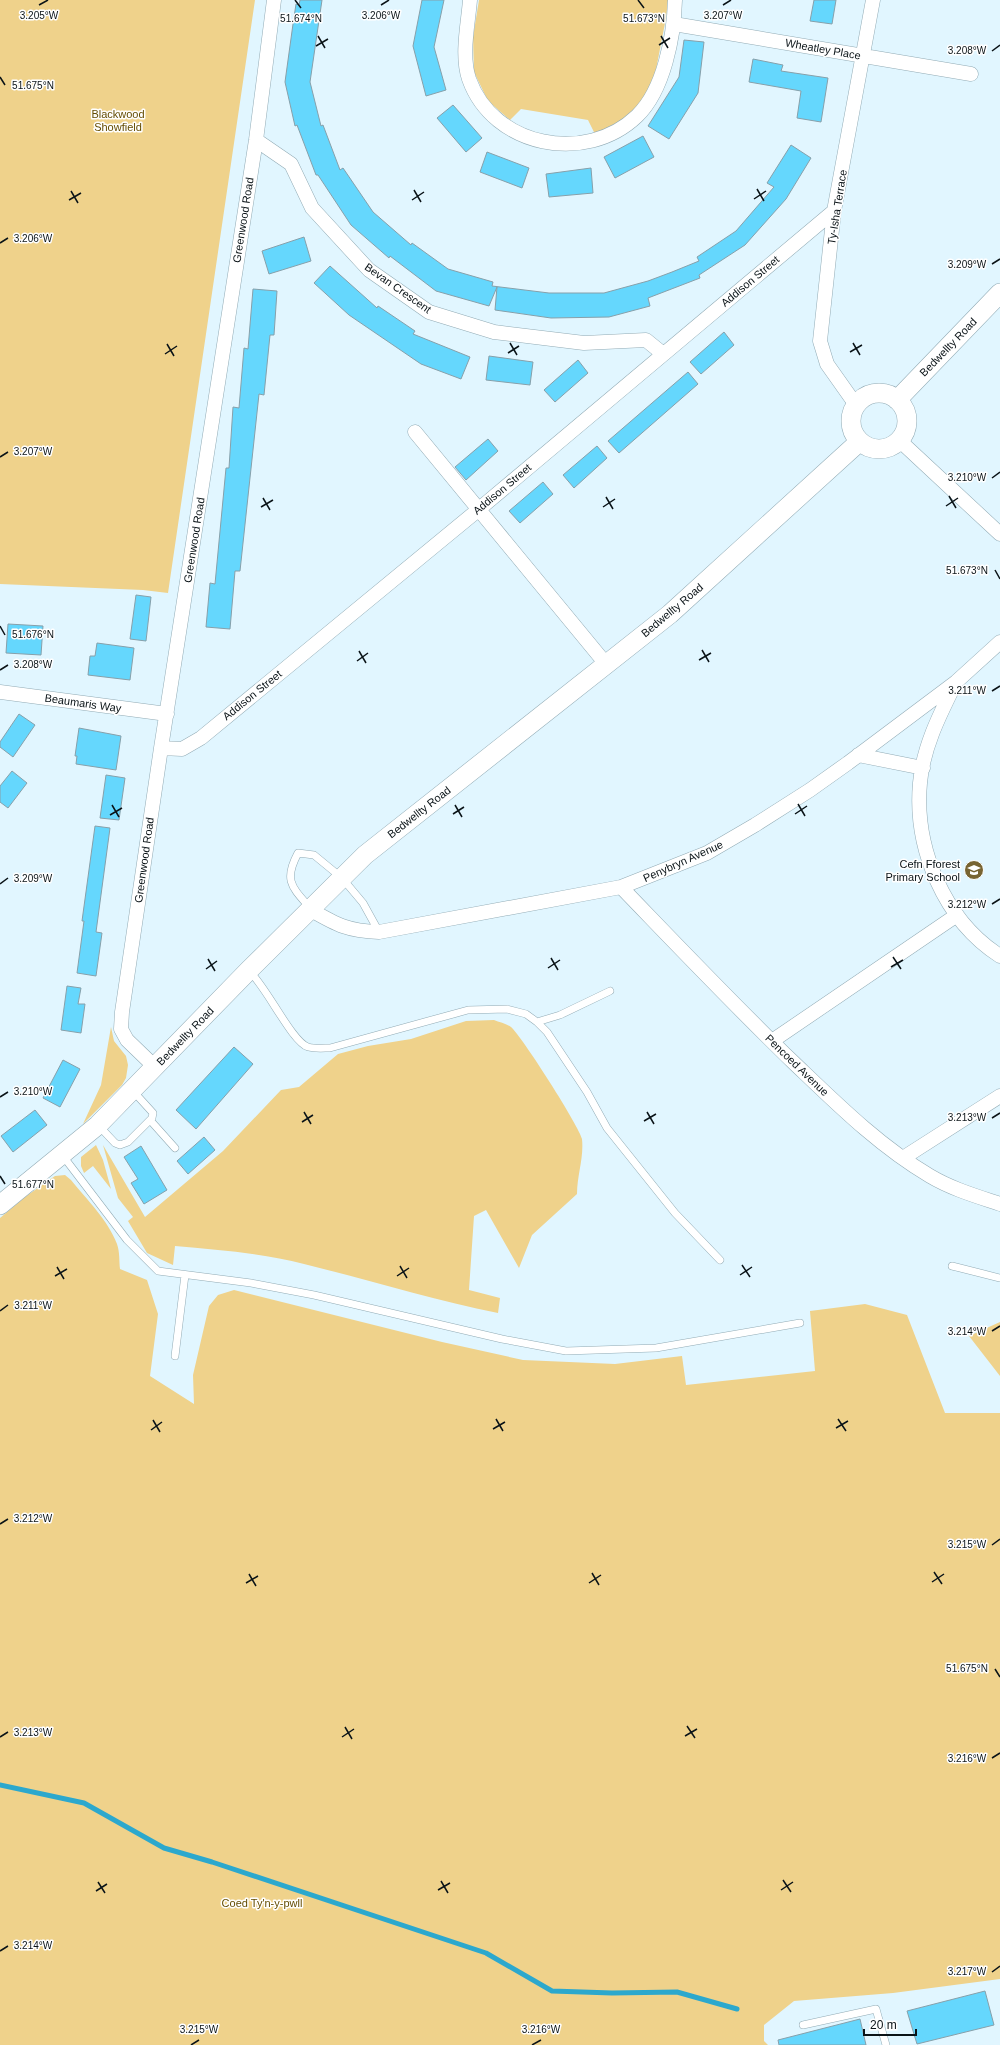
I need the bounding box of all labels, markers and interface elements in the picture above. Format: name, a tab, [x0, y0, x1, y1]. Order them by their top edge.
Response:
text: 3.205°W	[20, 10, 59, 21]
text: 3.206°W	[362, 10, 401, 21]
text: 3.207°W	[704, 10, 743, 21]
text: 51.674°N	[280, 13, 322, 24]
text: 51.673°N	[623, 13, 665, 24]
street label: Wheatley Place	[784, 36, 862, 62]
text: 3.208°W	[948, 45, 987, 56]
text: 51.675°N	[12, 80, 54, 91]
park label: Blackwood Showfield	[91, 108, 145, 133]
street label: Ty-Isha Terrace	[825, 169, 849, 245]
street label: Greenwood Road	[230, 176, 256, 264]
text: 3.206°W	[14, 233, 53, 244]
street label: Addison Street	[719, 253, 781, 309]
text: 3.209°W	[948, 259, 987, 270]
street label: Bevan Crescent	[363, 261, 433, 315]
street label: Bedwellty Road	[917, 315, 979, 379]
text: 3.207°W	[14, 446, 53, 457]
street label: Addison Street	[471, 461, 533, 517]
text: 3.210°W	[948, 472, 987, 483]
street label: Greenwood Road	[181, 496, 207, 584]
text: 51.673°N	[946, 565, 988, 576]
street label: Bedwellty Road	[639, 581, 705, 639]
text: 51.676°N	[12, 629, 54, 640]
text: 3.208°W	[14, 659, 53, 670]
street label: Addison Street	[220, 668, 284, 722]
text: 3.211°W	[948, 685, 986, 696]
street label: Beaumaris Way	[44, 692, 123, 714]
street label: Bedwellty Road	[385, 784, 453, 840]
street label: Greenwood Road	[132, 816, 156, 904]
street label: Penybryn Avenue	[641, 838, 725, 884]
place label: Cefn Fforest Primary School	[885, 858, 960, 883]
school or university icon: Cefn Fforest Primary School	[963, 859, 985, 881]
text: 3.209°W	[14, 873, 53, 884]
text: 3.212°W	[948, 899, 987, 910]
street label: Bedwellty Road	[154, 1004, 216, 1068]
street label: Pencoed Avenue	[763, 1032, 831, 1098]
text: 3.210°W	[14, 1086, 53, 1097]
text: 3.213°W	[948, 1112, 987, 1123]
text: 51.677°N	[12, 1179, 54, 1190]
text: 3.211°W	[14, 1300, 52, 1311]
text: 3.214°W	[948, 1326, 987, 1337]
text: 3.212°W	[14, 1513, 53, 1524]
text: 3.215°W	[948, 1539, 987, 1550]
text: 51.675°N	[946, 1663, 988, 1674]
text: 3.213°W	[14, 1727, 53, 1738]
text: 3.216°W	[948, 1753, 987, 1764]
park label: Coed Ty'n-y-pwll	[222, 1897, 302, 1909]
text: 3.214°W	[14, 1940, 53, 1951]
text: 3.217°W	[948, 1966, 987, 1977]
scale bar	[864, 2011, 916, 2037]
text: 20 m	[870, 2018, 897, 2032]
text: 3.215°W	[180, 2024, 219, 2035]
text: 3.216°W	[522, 2024, 561, 2035]

